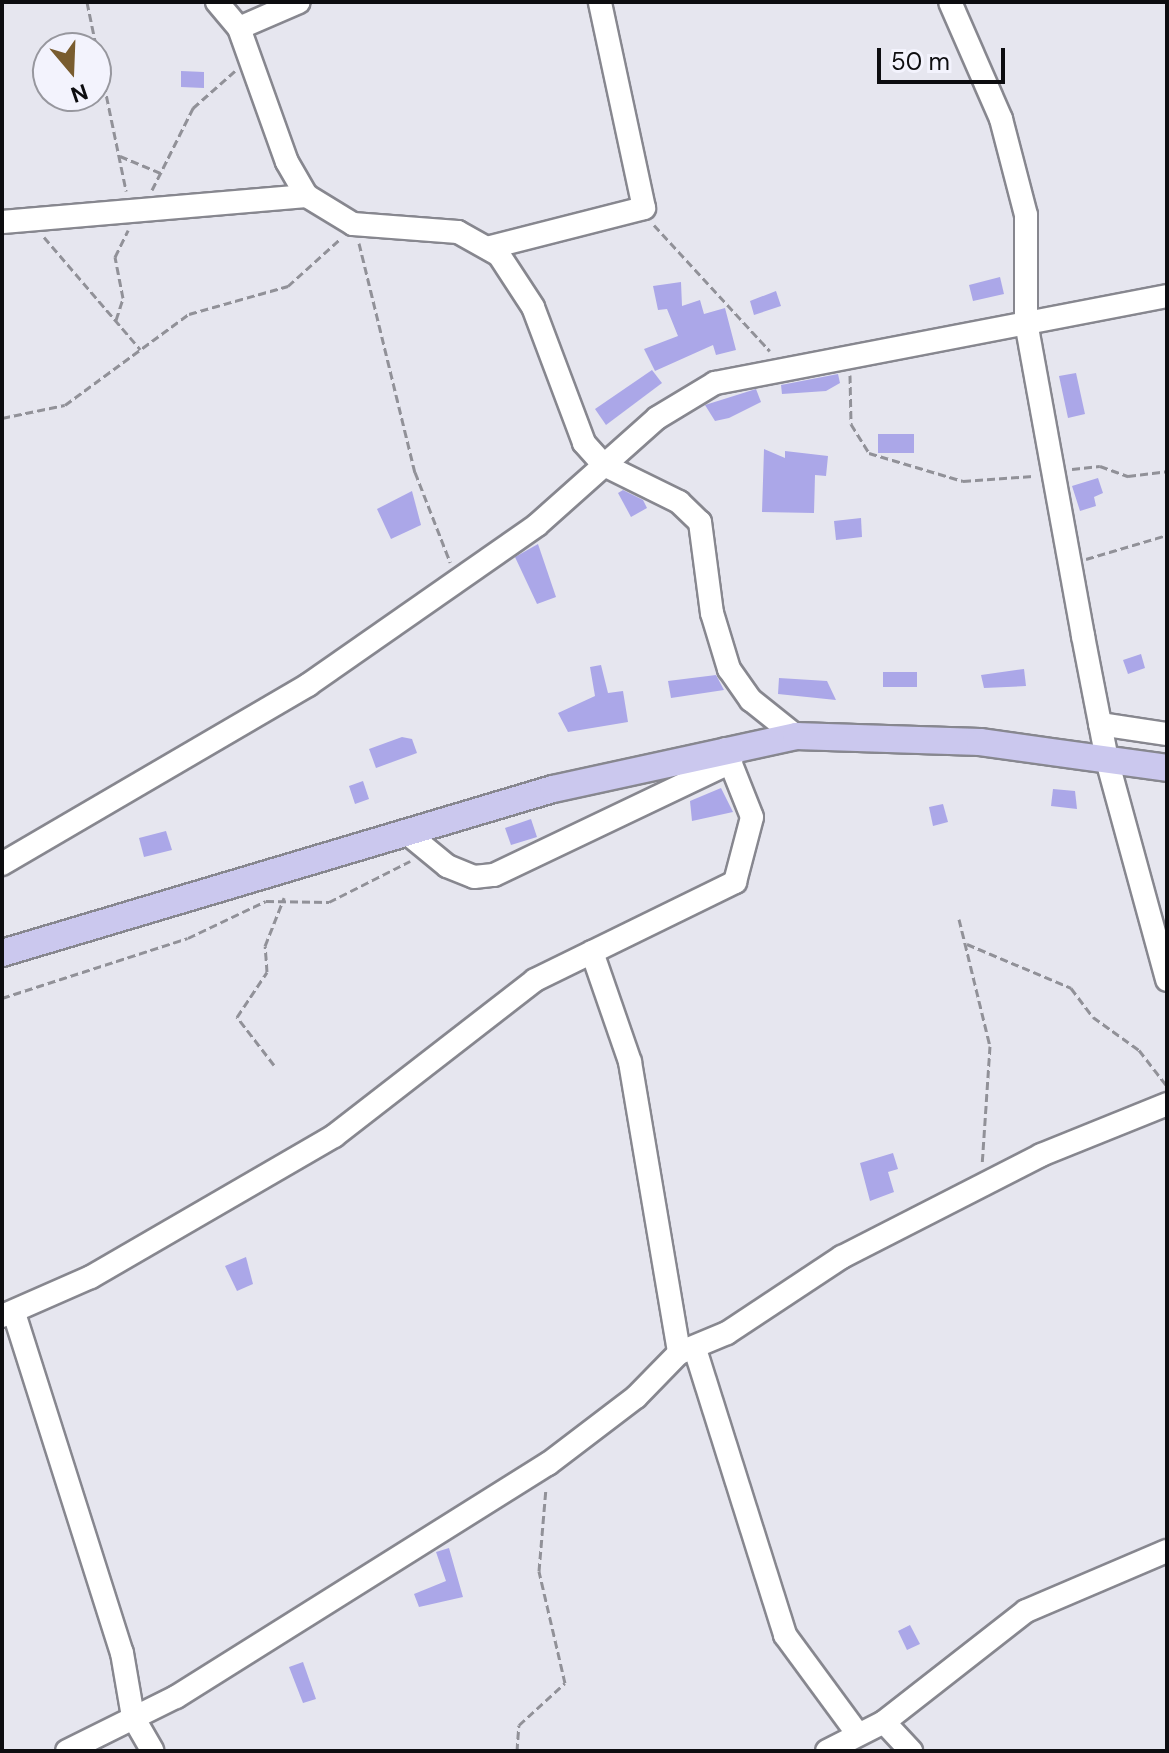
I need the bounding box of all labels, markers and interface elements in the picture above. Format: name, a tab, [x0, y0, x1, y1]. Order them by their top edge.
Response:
north arrow	[32, 32, 112, 112]
scale bar	[881, 32, 1009, 82]
text: 50 m	[891, 46, 950, 77]
text: N	[67, 77, 92, 110]

